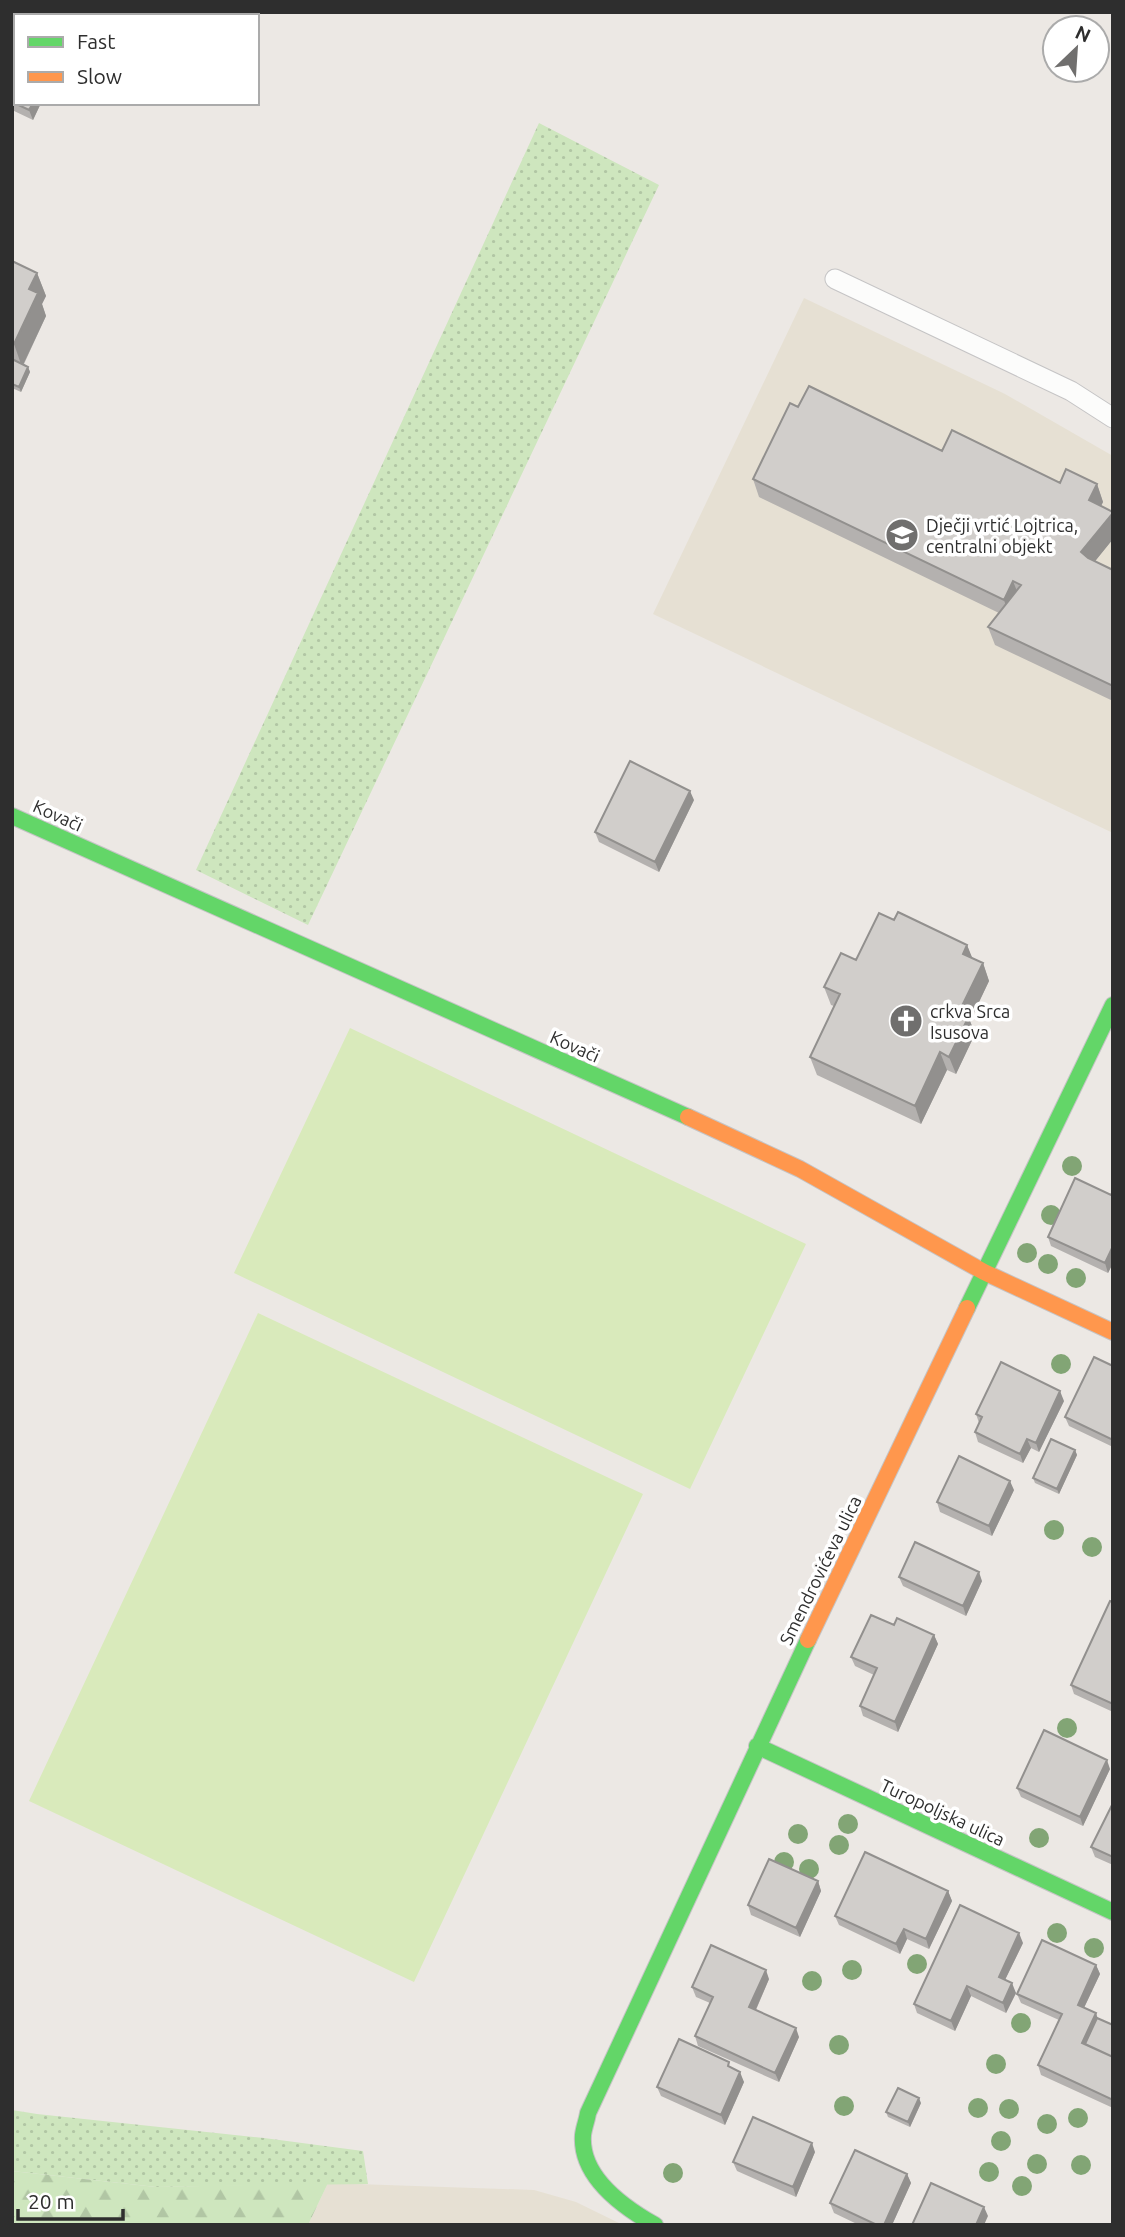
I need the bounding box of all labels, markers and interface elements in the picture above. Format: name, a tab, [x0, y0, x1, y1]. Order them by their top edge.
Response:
legend	[14, 14, 259, 105]
north arrow	[1041, 14, 1111, 84]
text: N	[1072, 21, 1094, 47]
text: Fast	[77, 29, 115, 53]
text: Slow	[77, 64, 122, 88]
place label: Dječji vrtić Lojtrica, centralni objekt	[926, 515, 1078, 556]
school or university icon: Dječji vrtić Lojtrica, centralni objekt	[883, 516, 921, 554]
street label: Kovači	[30, 795, 86, 835]
place label: crkva Srca Isusova	[930, 1001, 1010, 1042]
church icon: crkva Srca Isusova	[887, 1002, 925, 1040]
street label: Kovači	[547, 1026, 603, 1066]
street label: Smendrovićeva ulica	[775, 1492, 865, 1648]
street label: Turopoljska ulica	[878, 1775, 1008, 1849]
scale bar	[18, 2178, 122, 2222]
text: 20 m	[28, 2189, 75, 2213]

